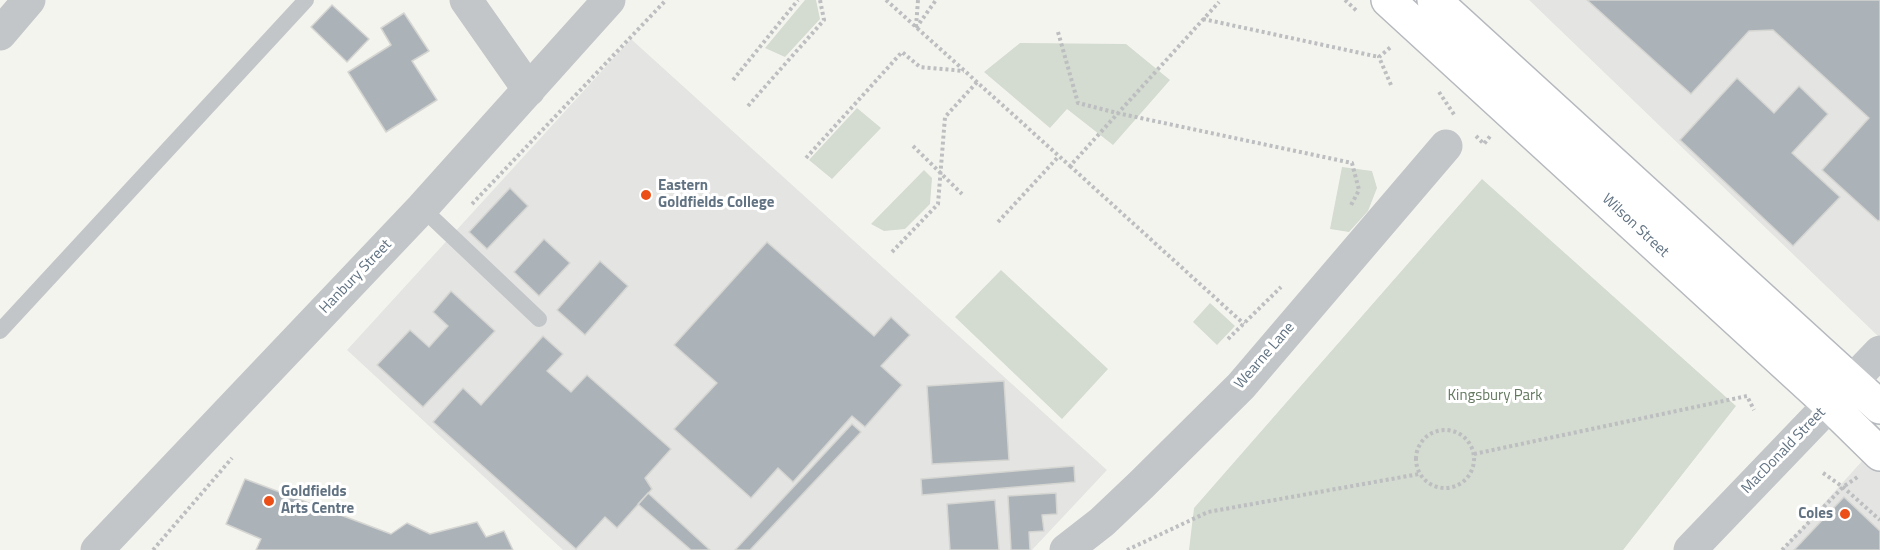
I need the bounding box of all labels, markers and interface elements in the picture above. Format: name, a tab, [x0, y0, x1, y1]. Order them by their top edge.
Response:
place label: Eastern Goldfields College	[658, 177, 774, 212]
marker: Eastern Goldfields College	[639, 188, 653, 202]
street label: Wilson Street	[1598, 190, 1672, 262]
street label: Hanbury Street	[316, 236, 396, 318]
street label: Wearne Lane	[1231, 319, 1299, 393]
park label: Kingsbury Park	[1448, 387, 1542, 405]
street label: MacDonald Street	[1738, 404, 1830, 498]
place label: Goldfields Arts Centre	[281, 483, 354, 518]
marker: Goldfields Arts Centre	[262, 494, 276, 508]
place label: Coles	[1798, 505, 1833, 523]
marker: Coles	[1838, 507, 1852, 521]

